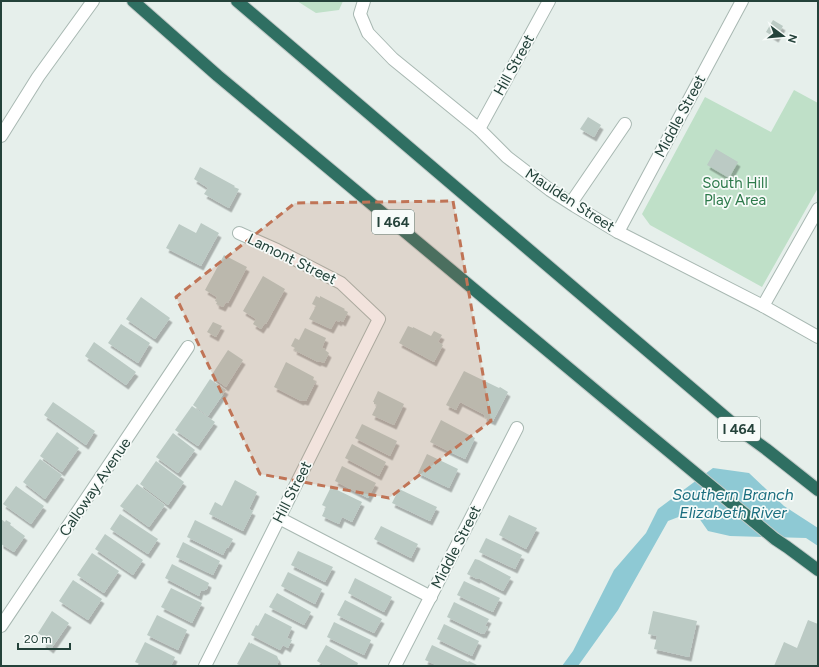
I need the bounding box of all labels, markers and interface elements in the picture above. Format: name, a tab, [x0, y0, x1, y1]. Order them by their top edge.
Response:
north arrow	[763, 16, 803, 56]
street label: Hill Street	[490, 31, 538, 99]
text: N	[785, 33, 800, 45]
street label: Middle Street	[651, 71, 709, 160]
street label: Maulden Street	[522, 164, 618, 236]
park label: South Hill Play Area	[702, 174, 768, 209]
road number: I 464	[372, 210, 414, 234]
street label: Lamont Street	[245, 230, 340, 288]
road number: I 464	[718, 417, 760, 441]
street label: Calloway Avenue	[55, 434, 135, 540]
street label: Hill Street	[269, 458, 315, 526]
water label: Southern Branch Elizabeth River	[672, 485, 794, 522]
street label: Middle Street	[427, 502, 485, 592]
scale bar	[18, 625, 70, 651]
text: 20 m	[24, 632, 52, 646]

